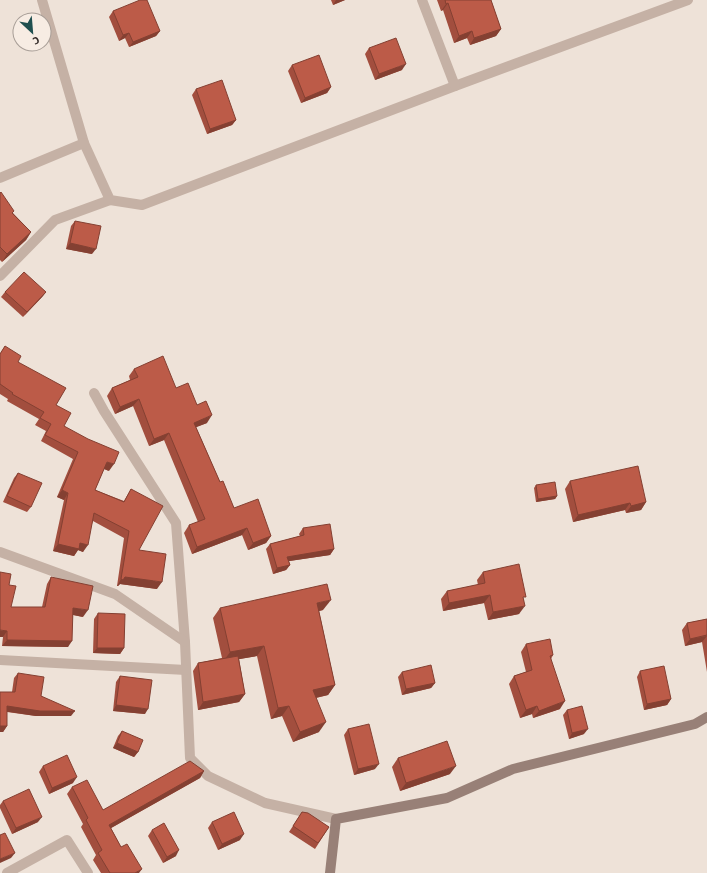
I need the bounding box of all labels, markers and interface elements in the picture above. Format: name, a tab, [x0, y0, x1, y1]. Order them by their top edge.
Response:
north arrow	[12, 12, 52, 52]
text: С	[31, 34, 41, 47]

